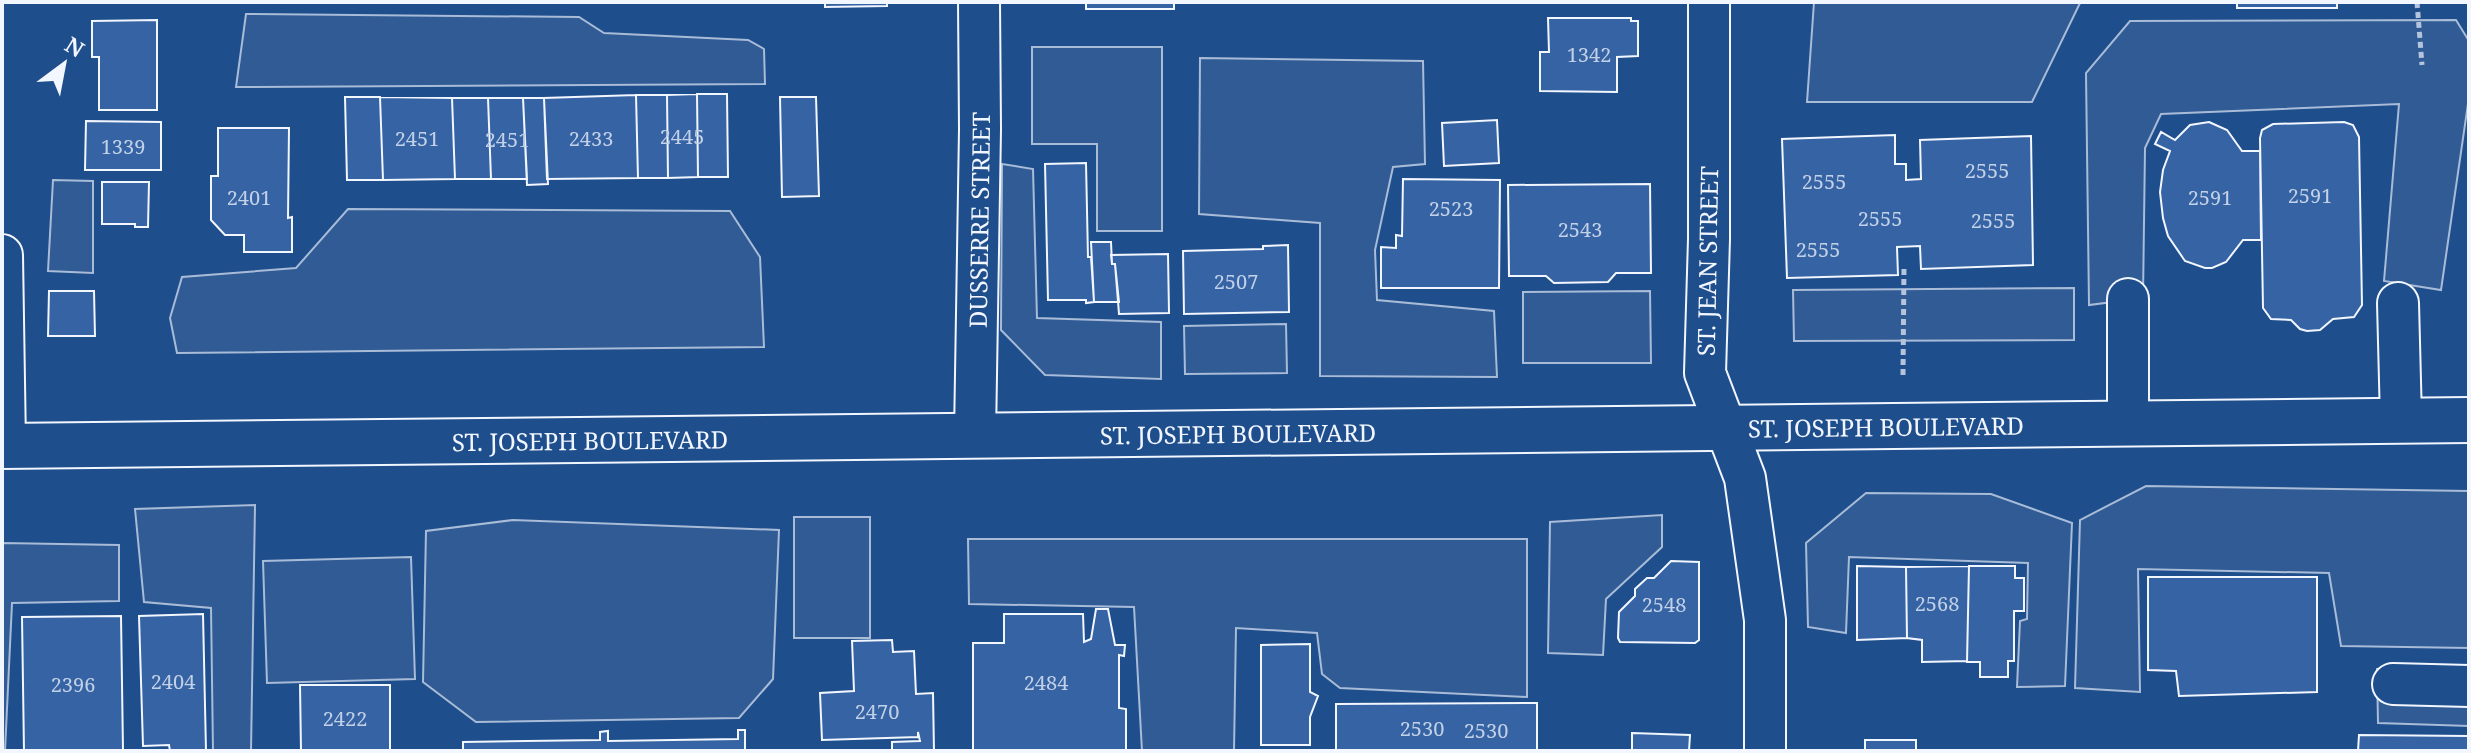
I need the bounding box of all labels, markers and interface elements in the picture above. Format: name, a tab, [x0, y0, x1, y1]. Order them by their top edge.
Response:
north arrow	[24, 24, 104, 104]
text: N	[60, 29, 90, 64]
house number: 1342	[1567, 41, 1611, 68]
street label: DUSSERRE STREET	[960, 112, 997, 328]
house number: 2445	[660, 123, 704, 150]
house number: 2451	[395, 125, 439, 152]
house number: 2433	[569, 125, 613, 152]
house number: 2451	[485, 126, 529, 153]
house number: 1339	[101, 133, 145, 160]
house number: 2555	[1965, 157, 2009, 184]
street label: ST. JEAN STREET	[1689, 165, 1725, 356]
house number: 2555	[1802, 168, 1846, 195]
house number: 2591	[2288, 182, 2332, 209]
house number: 2401	[227, 184, 271, 211]
house number: 2591	[2188, 184, 2232, 211]
house number: 2523	[1429, 195, 1473, 222]
house number: 2555	[1858, 205, 1902, 232]
house number: 2555	[1971, 207, 2015, 234]
house number: 2543	[1558, 216, 1602, 243]
house number: 2555	[1796, 236, 1840, 263]
house number: 2507	[1214, 268, 1258, 295]
street label: ST. JOSEPH BOULEVARD	[1748, 408, 2024, 444]
street label: ST. JOSEPH BOULEVARD	[1100, 415, 1376, 451]
street label: ST. JOSEPH BOULEVARD	[452, 422, 728, 458]
house number: 2568	[1915, 590, 1959, 617]
house number: 2548	[1642, 591, 1686, 618]
house number: 2404	[151, 668, 195, 695]
house number: 2484	[1024, 669, 1068, 696]
house number: 2396	[51, 671, 95, 698]
house number: 2470	[855, 698, 899, 725]
house number: 2422	[323, 705, 367, 732]
house number: 2530	[1400, 715, 1444, 742]
house number: 2530	[1464, 717, 1508, 744]

